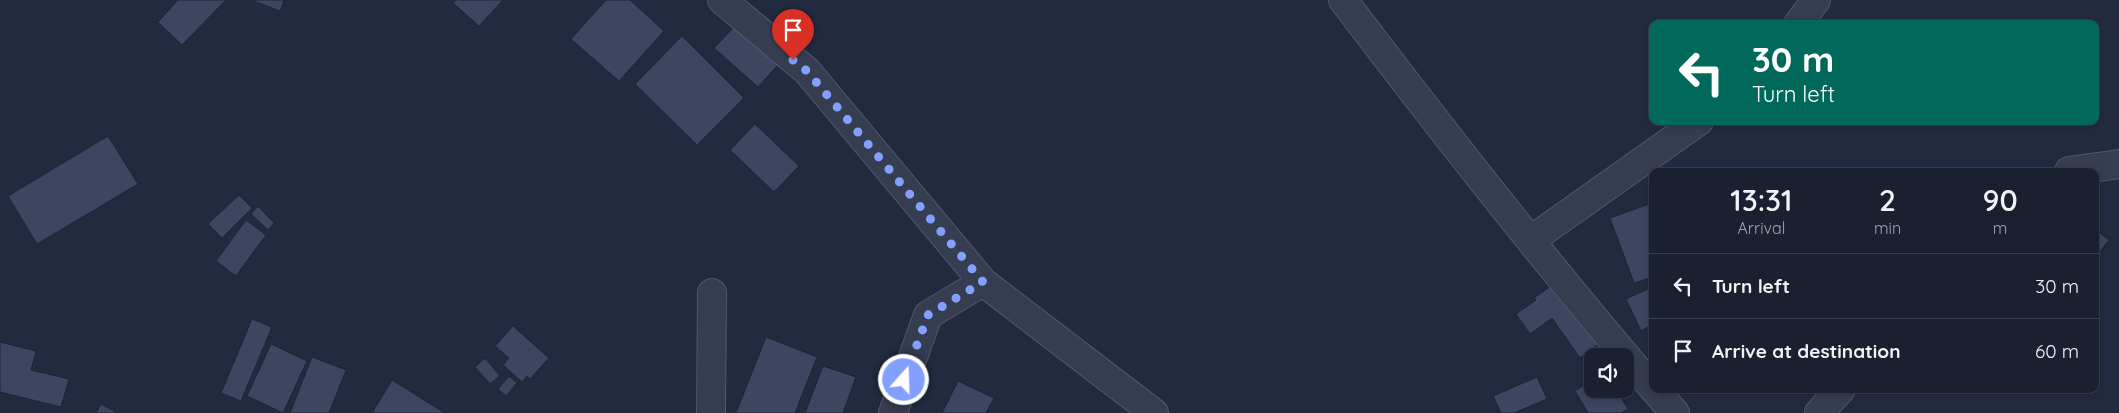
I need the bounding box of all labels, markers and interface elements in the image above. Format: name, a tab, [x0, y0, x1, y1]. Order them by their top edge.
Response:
pin	[772, 9, 814, 60]
icon: arrive	[779, 16, 807, 44]
text: 30 m	[1752, 37, 1834, 81]
icon: left	[1669, 40, 1734, 105]
text: Turn left	[1752, 80, 1835, 108]
text: 13:31	[1730, 181, 1793, 219]
text: 2	[1879, 181, 1896, 219]
text: 90	[1982, 181, 2018, 219]
text: Arrival	[1738, 218, 1785, 238]
text: min	[1874, 218, 1901, 238]
text: m	[1993, 218, 2007, 238]
icon: left	[1669, 272, 1697, 300]
text: Turn left	[1712, 274, 1790, 298]
text: 30 m	[2035, 274, 2079, 298]
icon: arrive	[1669, 337, 1697, 365]
text: Arrive at destination	[1712, 339, 1901, 363]
text: 60 m	[2035, 339, 2079, 363]
map controls	[1584, 348, 1634, 398]
button: sound	[1584, 348, 1634, 398]
position arrow	[877, 353, 929, 405]

